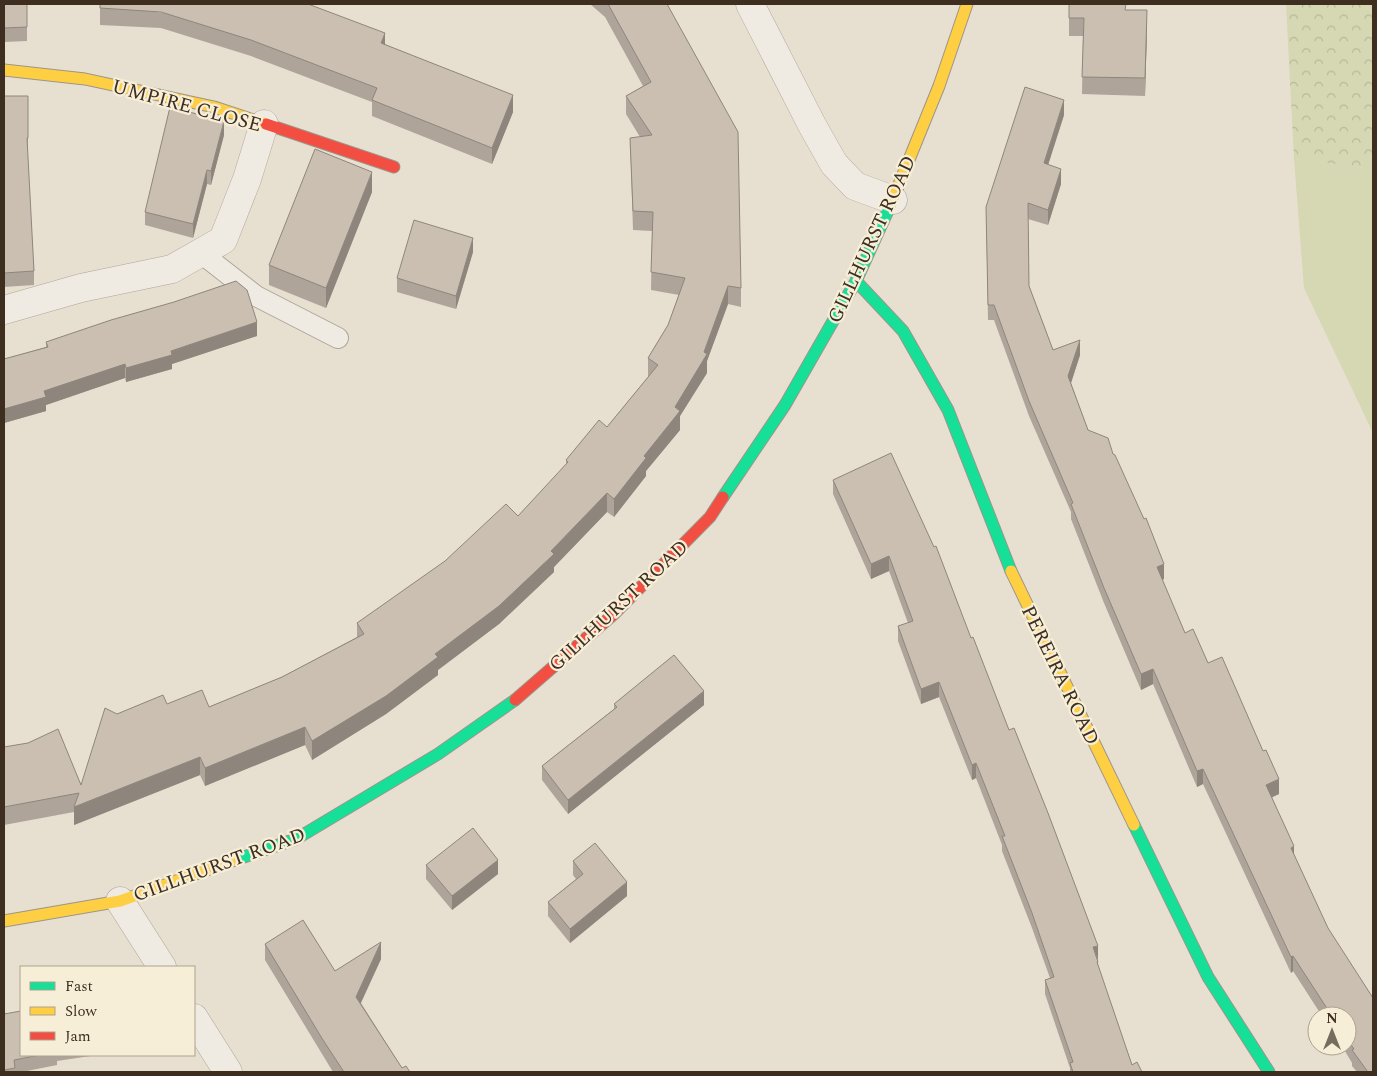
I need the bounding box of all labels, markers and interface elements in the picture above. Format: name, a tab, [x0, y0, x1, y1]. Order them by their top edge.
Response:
street label: UMPIRE CLOSE	[108, 72, 265, 140]
street label: GILLHURST ROAD	[820, 151, 924, 328]
street label: GILLHURST ROAD	[542, 533, 695, 679]
street label: PEREIRA ROAD	[1013, 600, 1107, 750]
street label: GILLHURST ROAD	[129, 820, 310, 910]
legend	[20, 966, 195, 1056]
text: Fast	[65, 975, 93, 998]
text: Slow	[65, 1000, 97, 1023]
north arrow	[1307, 1006, 1357, 1056]
text: N	[1326, 1008, 1338, 1029]
text: Jam	[65, 1025, 91, 1048]

